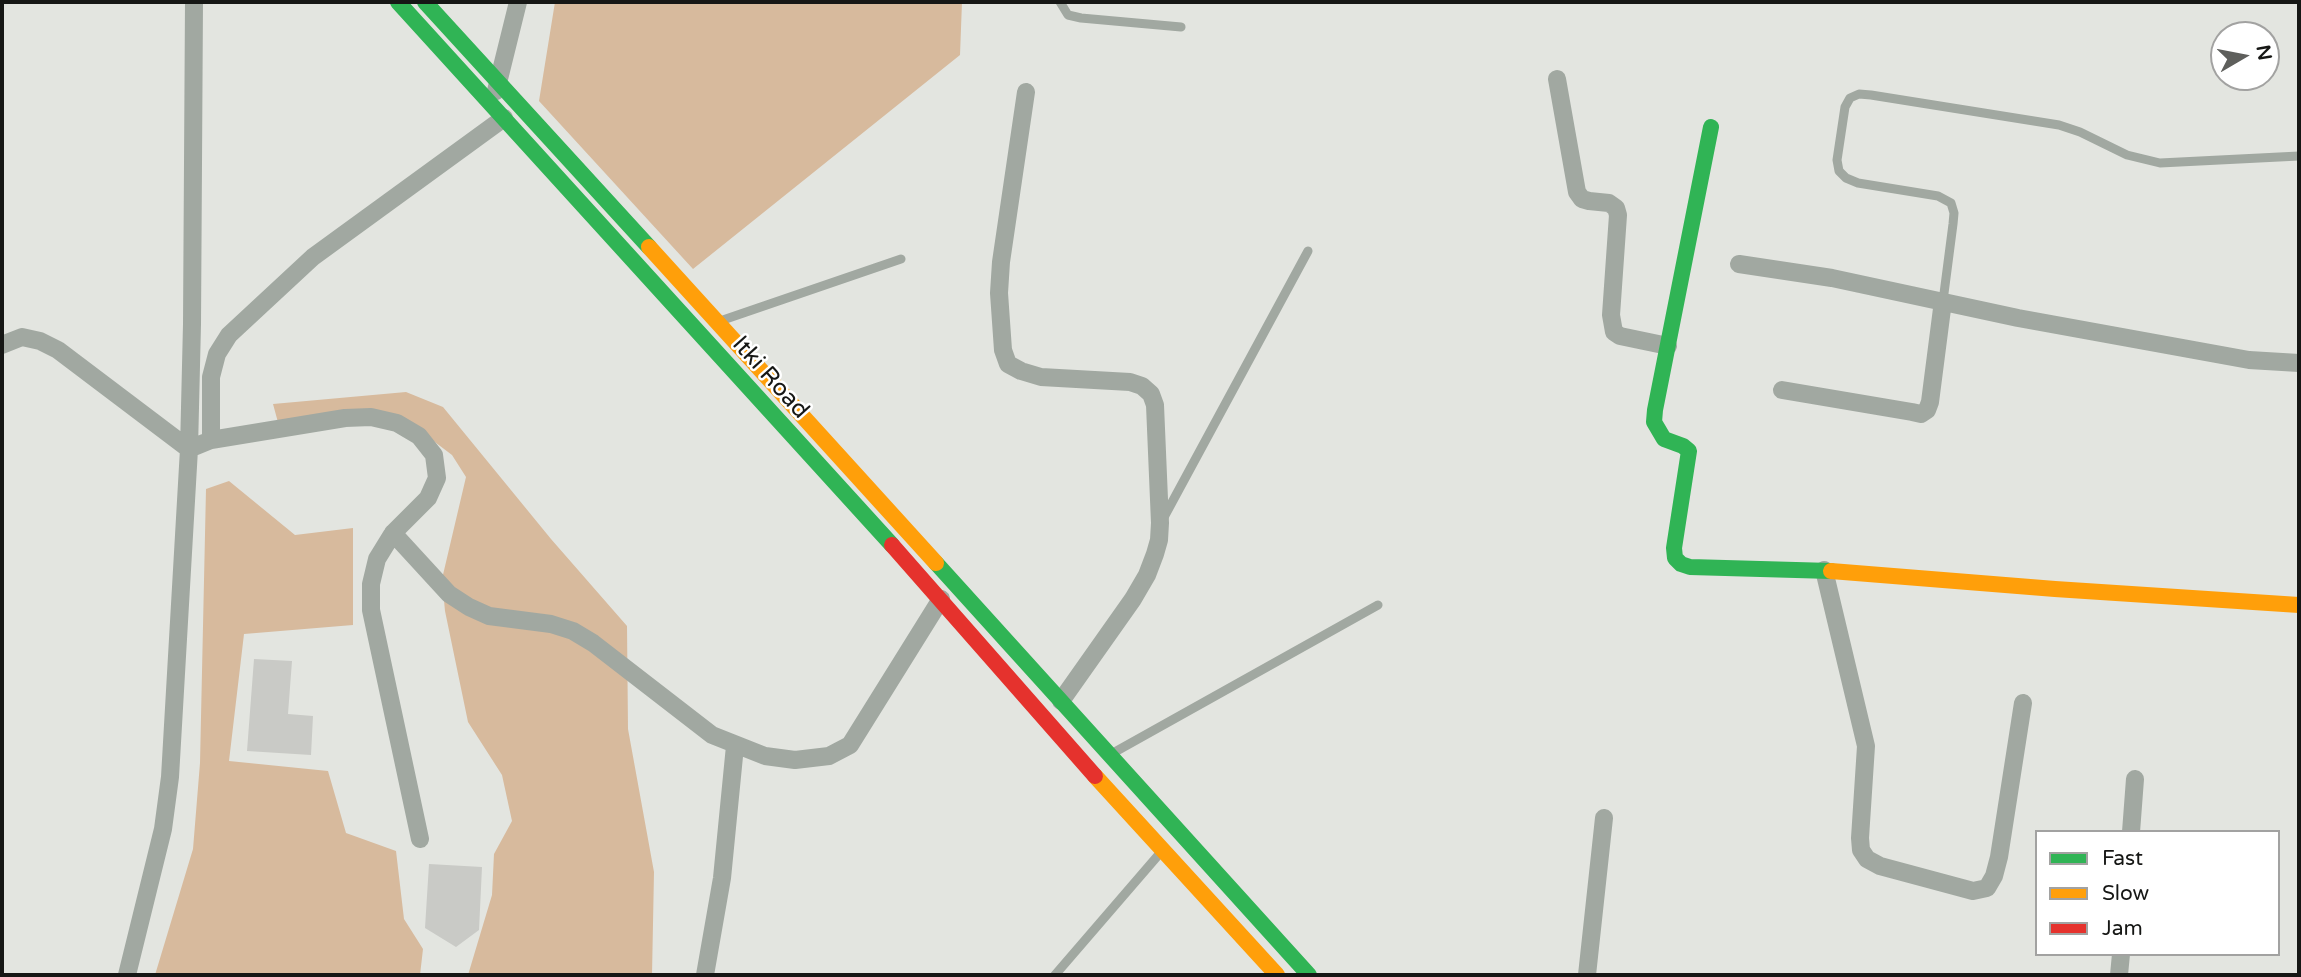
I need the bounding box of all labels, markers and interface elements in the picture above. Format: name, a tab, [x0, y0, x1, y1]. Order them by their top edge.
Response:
north arrow	[2210, 21, 2280, 91]
text: N	[2252, 43, 2276, 62]
street label: Itki Road	[725, 331, 815, 425]
legend	[2035, 830, 2280, 956]
text: Fast	[2102, 846, 2143, 871]
text: Slow	[2102, 881, 2149, 906]
text: Jam	[2102, 916, 2143, 941]

